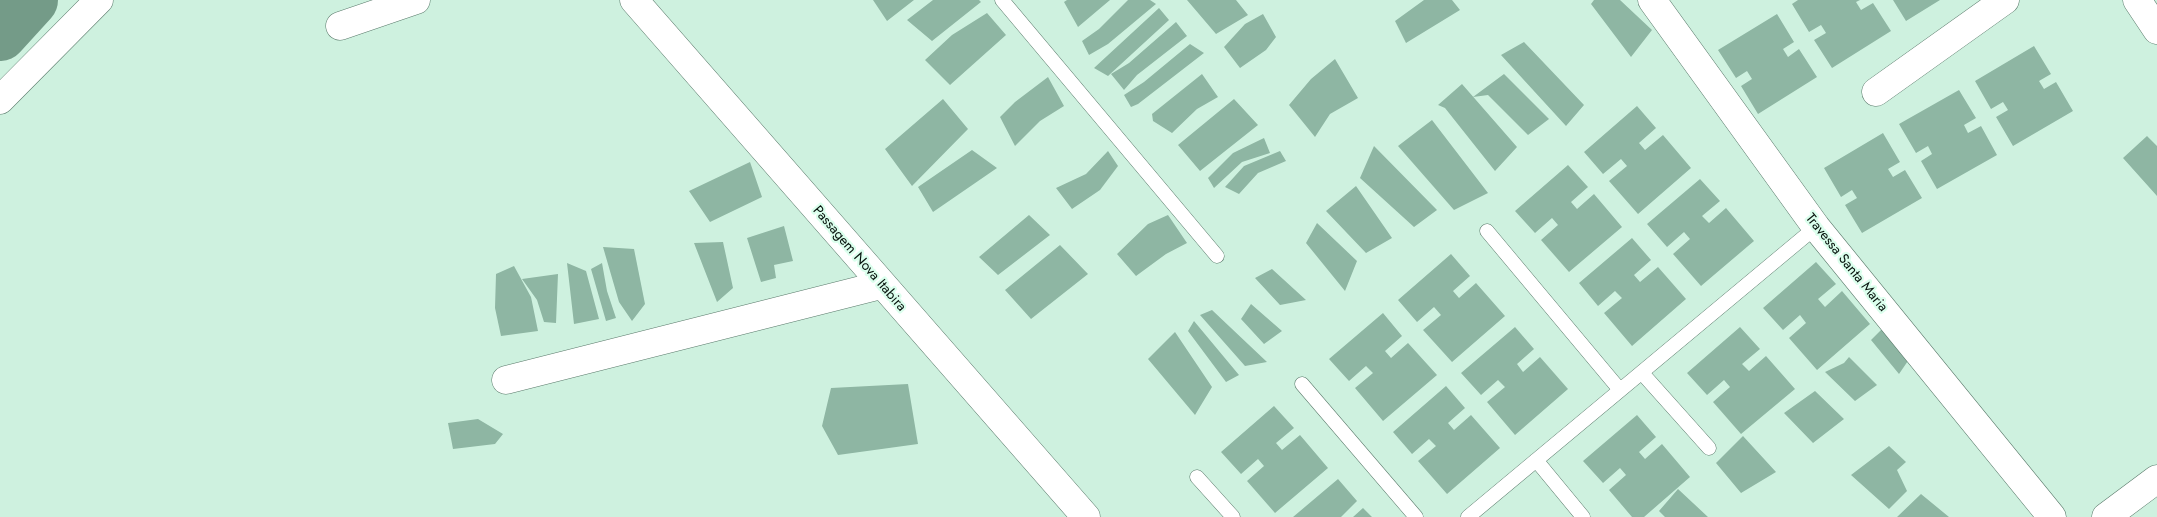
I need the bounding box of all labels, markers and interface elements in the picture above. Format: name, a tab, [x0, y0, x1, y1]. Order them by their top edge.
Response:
street label: Passagem Nova Itabira	[809, 203, 909, 315]
street label: Travessa Santa Maria	[1801, 210, 1891, 316]

